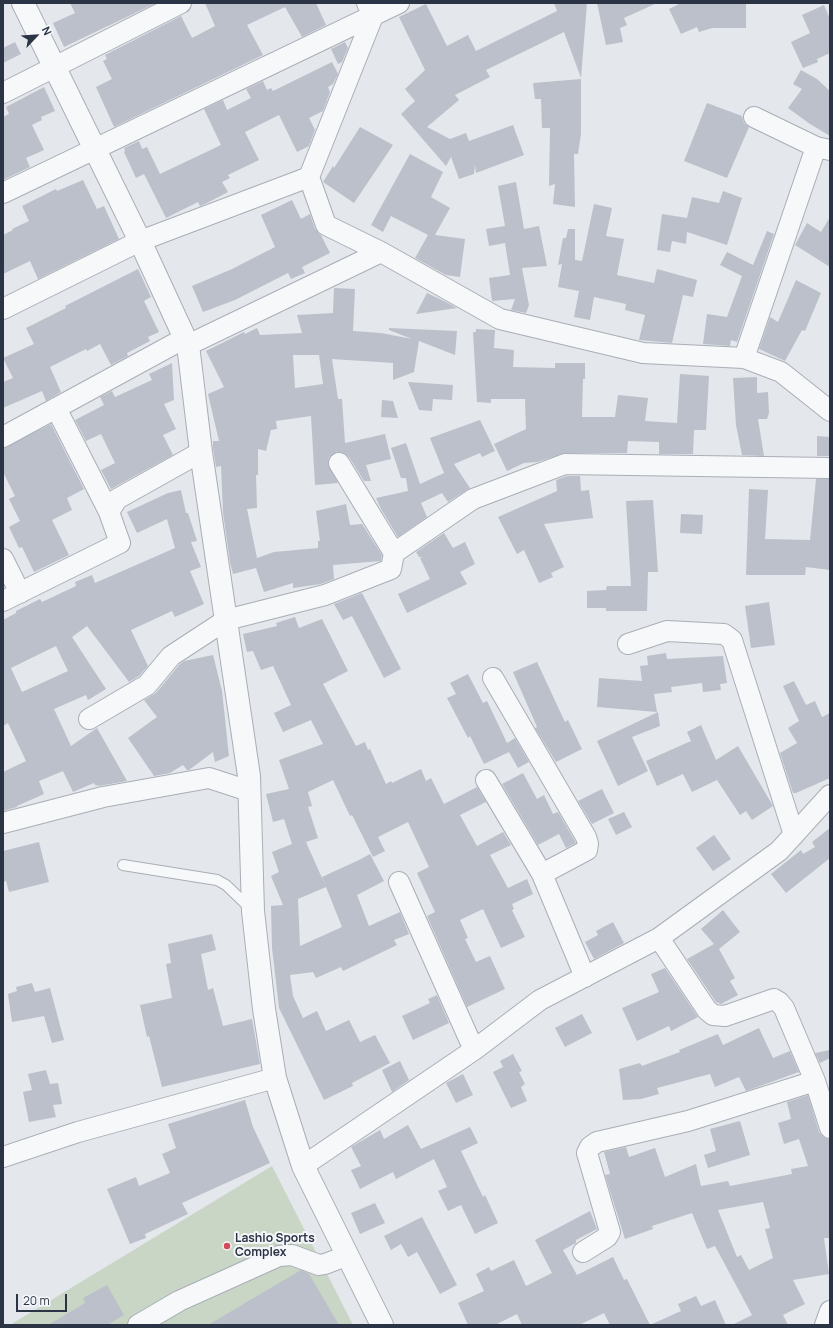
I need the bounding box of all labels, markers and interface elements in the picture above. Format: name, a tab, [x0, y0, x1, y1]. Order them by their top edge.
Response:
north arrow	[16, 16, 56, 56]
text: N	[39, 24, 56, 37]
place label: Lashio Sports Complex	[235, 1232, 315, 1260]
marker: Lashio Sports Complex	[222, 1241, 232, 1251]
scale bar	[18, 1286, 69, 1312]
text: 20 m	[23, 1292, 50, 1309]

